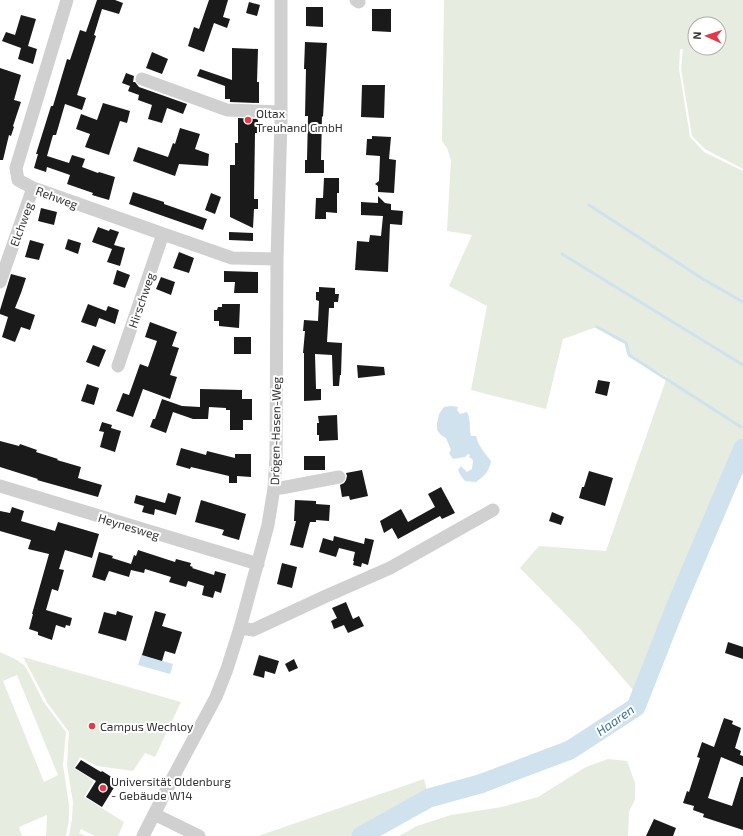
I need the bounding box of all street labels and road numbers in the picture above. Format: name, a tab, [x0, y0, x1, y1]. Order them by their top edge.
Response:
street label: Rehweg	[34, 183, 80, 211]
street label: Elchweg	[7, 200, 36, 248]
street label: Hirschweg	[125, 270, 157, 330]
street label: Drögen-Hasen-Weg	[267, 376, 283, 485]
street label: Heynesweg	[97, 510, 162, 542]

